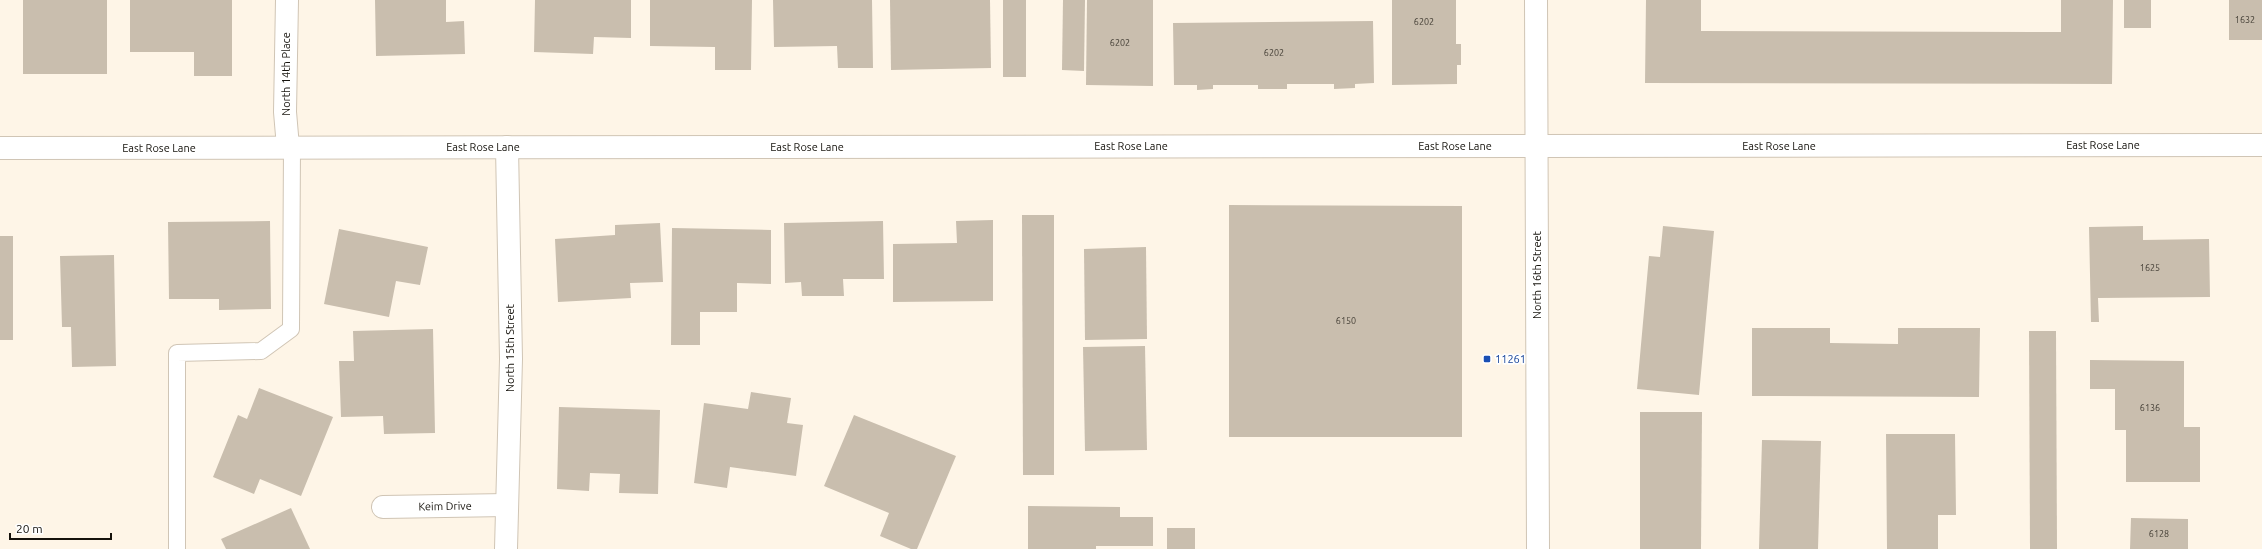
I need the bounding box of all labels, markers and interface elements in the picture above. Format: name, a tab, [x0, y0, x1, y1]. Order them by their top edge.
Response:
house number: 1632	[2235, 15, 2255, 25]
house number: 6202	[1414, 17, 1434, 27]
street label: North 14th Place	[280, 32, 292, 116]
house number: 6202	[1110, 38, 1130, 48]
house number: 6202	[1264, 48, 1284, 58]
street label: East Rose Lane	[2066, 139, 2140, 151]
street label: East Rose Lane	[1094, 140, 1168, 152]
street label: East Rose Lane	[1418, 140, 1492, 152]
street label: East Rose Lane	[1742, 140, 1816, 152]
street label: East Rose Lane	[446, 141, 520, 153]
street label: East Rose Lane	[770, 141, 844, 153]
street label: East Rose Lane	[122, 142, 196, 154]
street label: North 16th Street	[1531, 230, 1543, 319]
house number: 1625	[2140, 263, 2160, 273]
street label: North 15th Street	[504, 303, 516, 392]
house number: 6150	[1336, 316, 1356, 326]
place label: 11261	[1495, 353, 1526, 365]
marker: 11261	[1482, 354, 1492, 364]
house number: 6136	[2140, 403, 2160, 413]
street label: Keim Drive	[418, 500, 472, 512]
scale bar	[10, 515, 111, 541]
text: 20 m	[16, 522, 43, 535]
house number: 6128	[2149, 529, 2169, 539]

